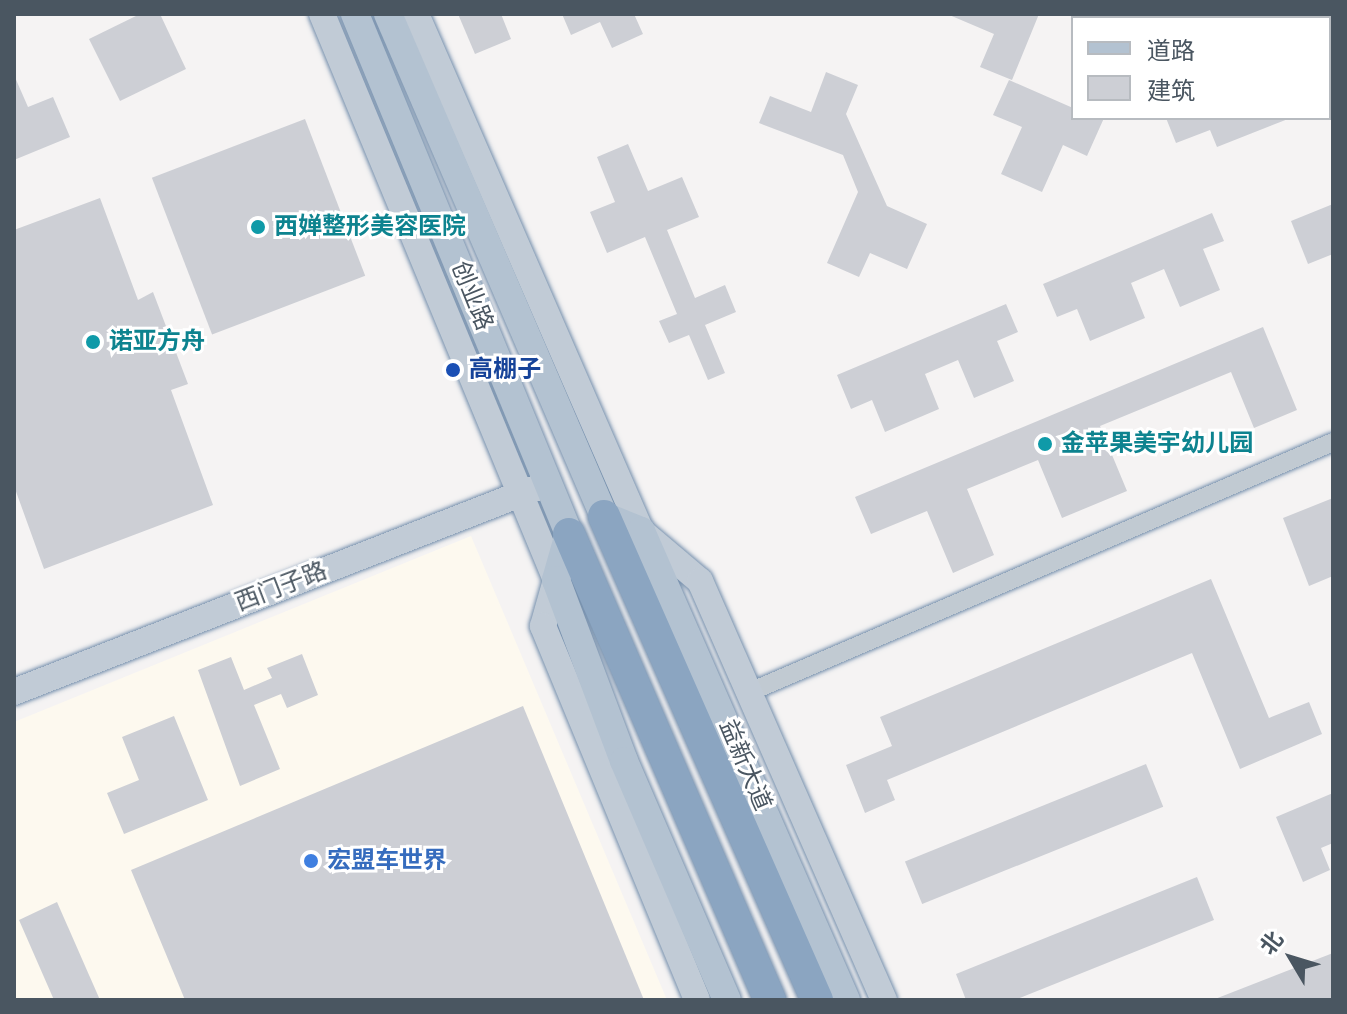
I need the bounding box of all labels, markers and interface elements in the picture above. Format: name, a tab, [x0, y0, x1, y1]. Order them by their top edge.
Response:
legend	[1071, 16, 1331, 120]
text: 道路	[1147, 37, 1195, 65]
text: 建筑	[1147, 77, 1195, 105]
place label: 西婵整形美容医院	[274, 213, 466, 241]
marker: 西婵整形美容医院	[249, 218, 267, 236]
street label: 创业路	[445, 257, 499, 335]
place label: 诺亚方舟	[109, 328, 205, 356]
marker: 诺亚方舟	[84, 333, 102, 351]
place label: 高棚子	[469, 356, 541, 384]
marker: 高棚子	[444, 361, 462, 379]
place label: 金苹果美宇幼儿园	[1061, 430, 1253, 458]
marker: 金苹果美宇幼儿园	[1036, 435, 1054, 453]
street label: 西门子路	[231, 556, 331, 618]
street label: 益新大道	[713, 715, 777, 815]
place label: 宏盟车世界	[327, 847, 447, 875]
marker: 宏盟车世界	[302, 852, 320, 870]
north arrow	[1251, 918, 1331, 998]
text: 北	[1255, 927, 1289, 960]

